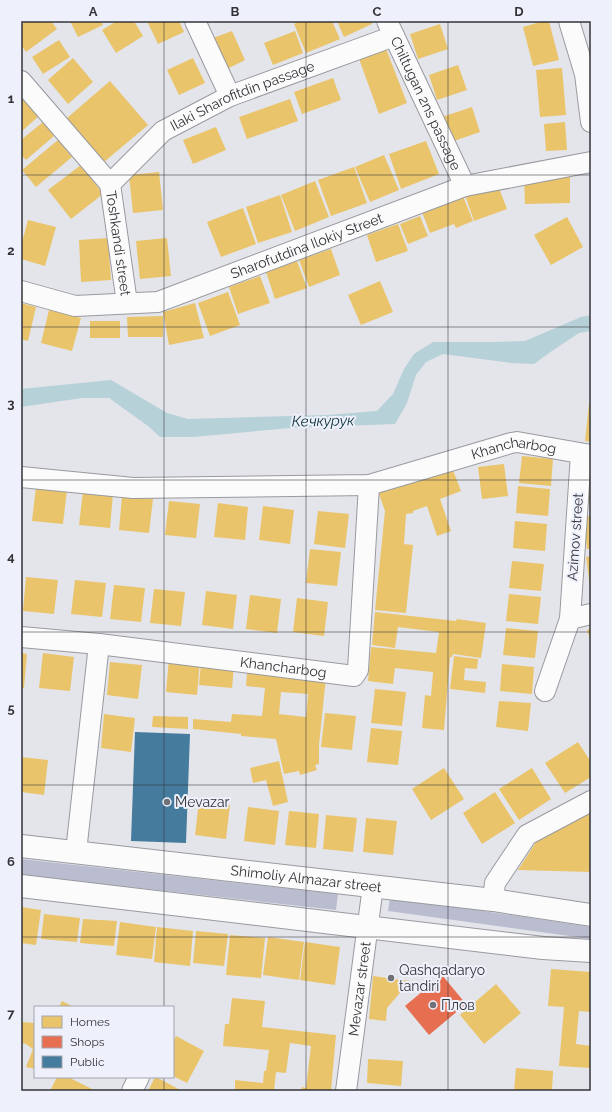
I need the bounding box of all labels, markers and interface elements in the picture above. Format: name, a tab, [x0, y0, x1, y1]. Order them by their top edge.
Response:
text: A	[89, 4, 98, 19]
text: B	[231, 4, 240, 19]
text: C	[373, 4, 382, 19]
text: D	[514, 4, 524, 19]
street label: Chiltugаn 2ns passage	[387, 34, 464, 173]
street label: Ilaki Sharofitdin passage	[167, 58, 317, 134]
text: 1	[8, 91, 15, 106]
street label: Toshkandi street	[103, 190, 134, 297]
street label: Sharofutdina Ilokiy Street	[228, 210, 385, 282]
text: 2	[7, 243, 15, 258]
text: 3	[7, 396, 15, 411]
water label: Кечкурук	[291, 411, 355, 431]
street label: Khancharbog	[469, 434, 558, 462]
street label: Azimov street	[564, 492, 586, 582]
text: 4	[7, 549, 15, 564]
street label: Khancharbog	[239, 654, 327, 680]
text: 5	[7, 701, 15, 716]
place label: Mevazar	[175, 794, 230, 810]
marker: Mevazar	[162, 797, 172, 807]
text: 6	[7, 854, 15, 869]
street label: Shimoliy Almazar street	[230, 862, 383, 895]
street label: Mevazаr street	[345, 940, 374, 1037]
place label: Qashqadaryo tandiri	[399, 962, 485, 994]
marker: Qashqadaryo tandiri	[386, 973, 396, 983]
place label: Плов	[441, 997, 475, 1013]
marker: Плов	[428, 1000, 438, 1010]
text: 7	[7, 1006, 15, 1021]
legend	[34, 1006, 174, 1078]
text: Homes	[70, 1015, 110, 1029]
text: Shops	[70, 1035, 105, 1049]
text: Public	[70, 1055, 105, 1069]

